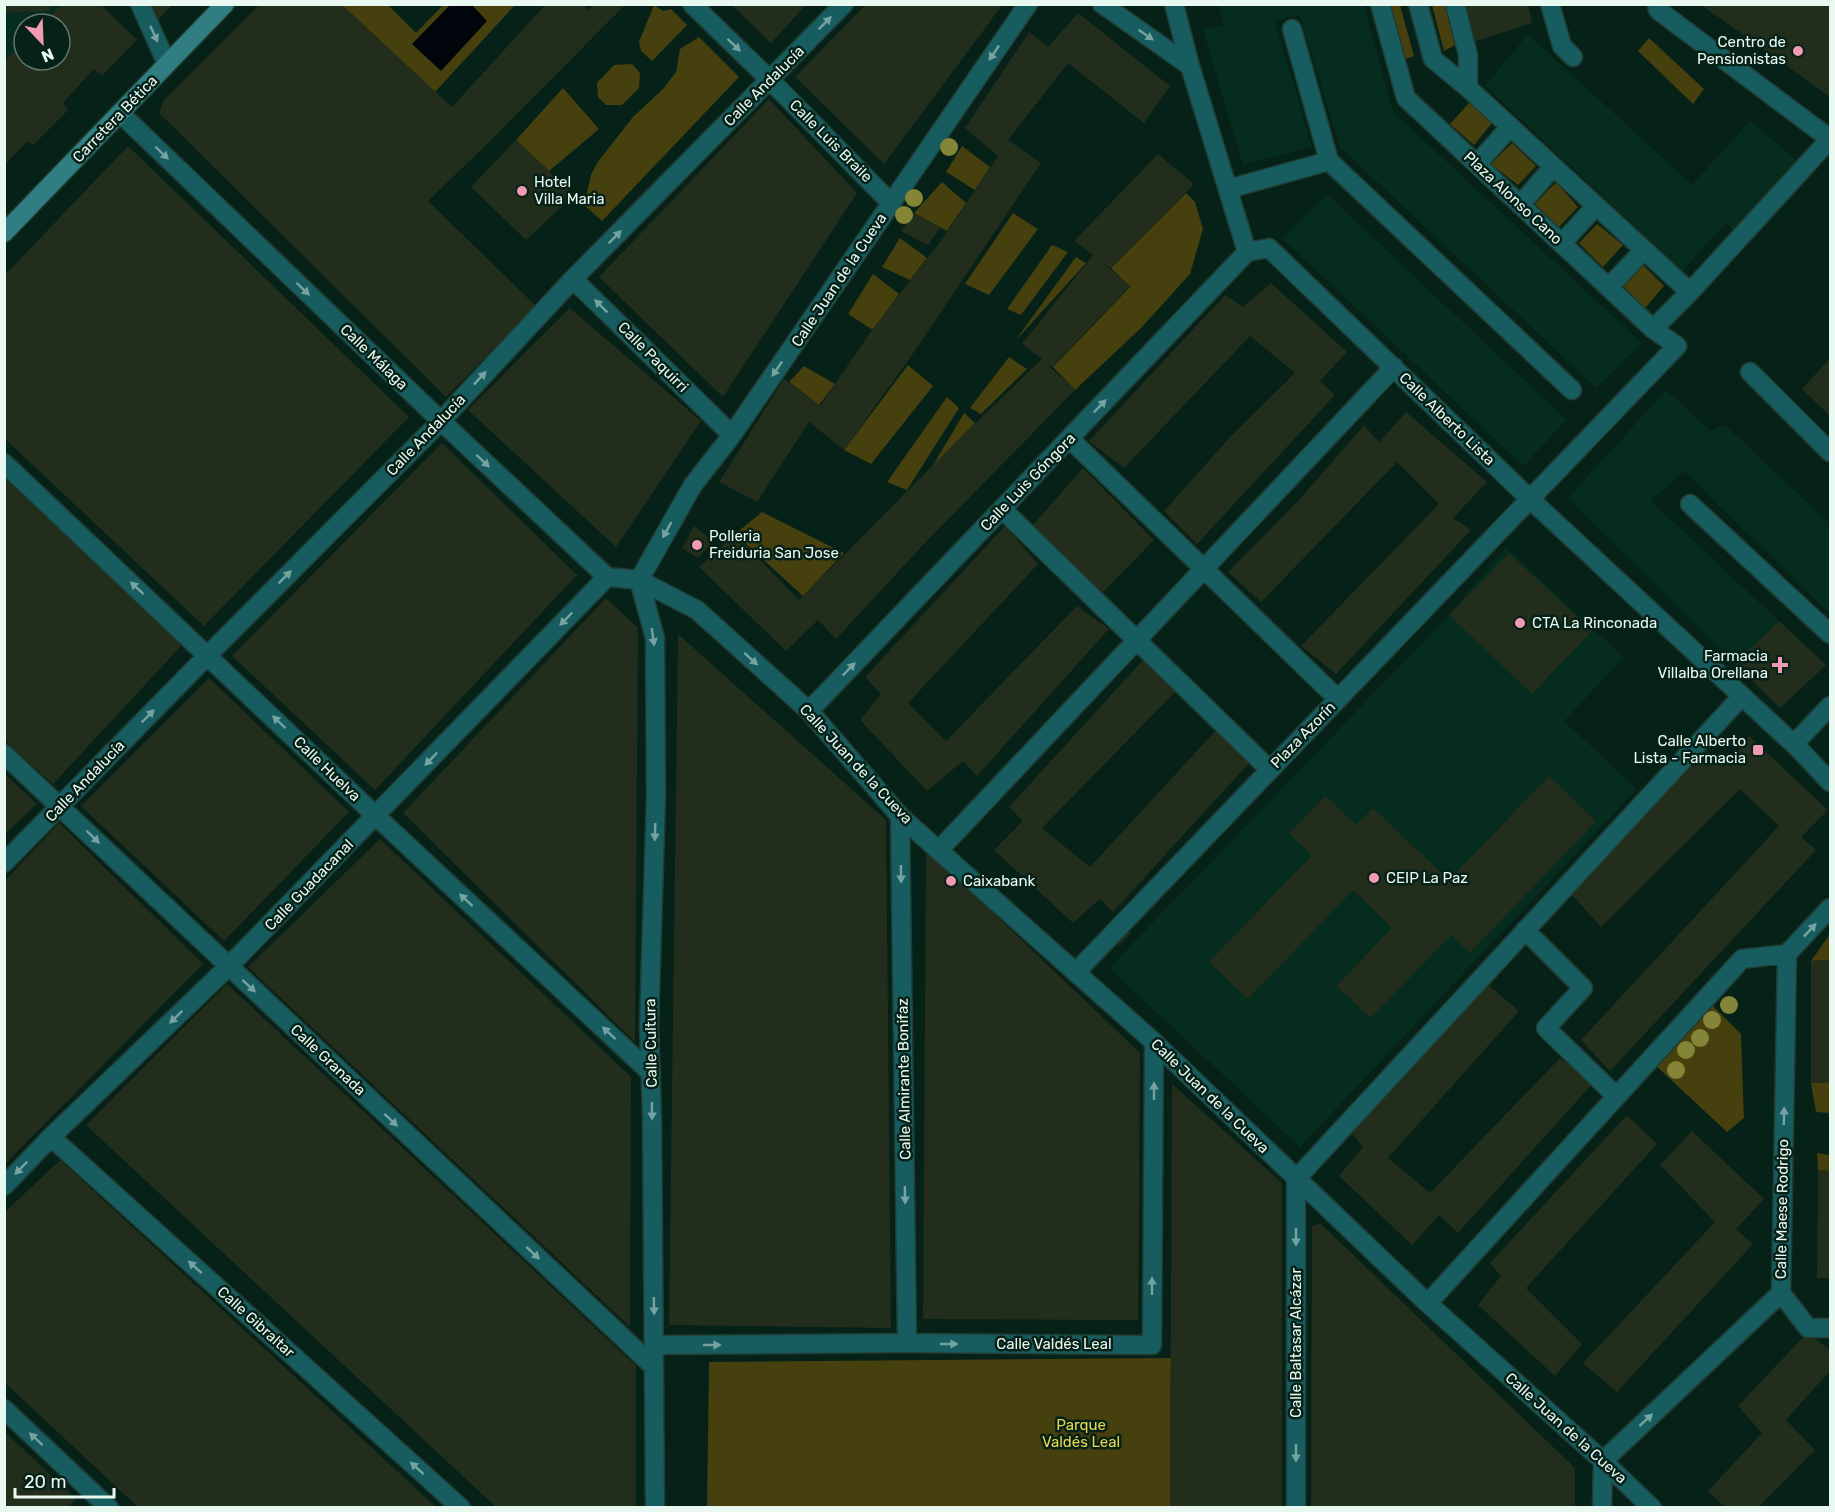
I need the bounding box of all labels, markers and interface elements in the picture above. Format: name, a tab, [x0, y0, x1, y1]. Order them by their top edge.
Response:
north arrow	[12, 12, 72, 72]
one-way arrow	[818, 17, 832, 31]
one-way arrow	[149, 26, 158, 43]
one-way arrow	[1138, 29, 1154, 40]
place label: Centro de Pensionistas	[1697, 33, 1786, 68]
one-way arrow	[727, 38, 741, 52]
street label: Calle Andalucía	[720, 42, 808, 130]
text: N	[39, 44, 57, 66]
one-way arrow	[989, 44, 1000, 61]
marker: Centro de Pensionistas	[1791, 44, 1805, 58]
street label: Carretera Bética	[69, 72, 161, 166]
street label: Calle Luis Braile	[786, 96, 876, 186]
one-way arrow	[155, 146, 169, 160]
street label: Plaza Alonso Cano	[1460, 148, 1566, 248]
place label: Hotel Villa Maria	[534, 173, 604, 208]
marker: Hotel Villa Maria	[515, 184, 529, 198]
street label: Calle Juan de la Cueva	[788, 210, 890, 350]
one-way arrow	[607, 230, 621, 244]
one-way arrow	[295, 281, 309, 295]
one-way arrow	[594, 299, 608, 313]
street label: Calle Paquirri	[614, 318, 692, 396]
street label: Calle Málaga	[336, 320, 412, 394]
one-way arrow	[771, 361, 783, 377]
street label: Calle Alberto Lista	[1395, 369, 1499, 469]
one-way arrow	[473, 371, 487, 386]
street label: Calle Andalucía	[383, 390, 469, 480]
one-way arrow	[1093, 400, 1107, 414]
street label: Calle Luis Góngora	[977, 429, 1079, 535]
one-way arrow	[476, 454, 491, 468]
one-way arrow	[662, 522, 673, 538]
place label: Polleria Freiduria San Jose	[709, 527, 839, 562]
marker: Polleria Freiduria San Jose	[690, 538, 704, 552]
one-way arrow	[278, 571, 292, 585]
one-way arrow	[130, 581, 145, 595]
one-way arrow	[560, 611, 574, 625]
place label: CTA La Rinconada	[1532, 614, 1657, 632]
marker: CTA La Rinconada	[1513, 616, 1527, 630]
one-way arrow	[649, 628, 658, 647]
place label: Farmacia Villalba Orellana	[1657, 647, 1768, 682]
one-way arrow	[743, 652, 758, 665]
marker: Farmacia Villalba Orellana	[1773, 658, 1787, 672]
one-way arrow	[842, 662, 856, 676]
street label: Plaza Azorín	[1267, 698, 1339, 772]
street label: Calle Juan de la Cueva	[796, 700, 916, 828]
one-way arrow	[141, 710, 155, 724]
one-way arrow	[272, 716, 286, 730]
place label: Calle Alberto Lista - Farmacia	[1633, 732, 1746, 767]
street label: Calle Huelva	[290, 733, 364, 805]
street label: Calle Andalucía	[42, 736, 128, 826]
marker: Calle Alberto Lista - Farmacia	[1751, 743, 1765, 757]
one-way arrow	[424, 752, 438, 767]
one-way arrow	[650, 822, 659, 841]
one-way arrow	[86, 830, 101, 844]
street label: Calle Guadacanal	[261, 836, 357, 934]
one-way arrow	[896, 865, 906, 884]
place label: CEIP La Paz	[1386, 869, 1468, 887]
marker: CEIP La Paz	[1367, 871, 1381, 885]
place label: Caixabank	[963, 872, 1035, 890]
marker: Caixabank	[944, 874, 958, 888]
one-way arrow	[459, 894, 474, 907]
one-way arrow	[1803, 922, 1817, 937]
one-way arrow	[242, 979, 257, 993]
street label: Calle Cultura	[641, 998, 661, 1088]
street label: Calle Almirante Bonifaz	[894, 998, 914, 1160]
one-way arrow	[169, 1010, 183, 1024]
street label: Calle Granada	[287, 1021, 369, 1099]
one-way arrow	[601, 1026, 616, 1040]
street label: Calle Juan de la Cueva	[1147, 1035, 1273, 1157]
one-way arrow	[1149, 1082, 1159, 1101]
one-way arrow	[647, 1101, 656, 1120]
one-way arrow	[1779, 1106, 1789, 1125]
one-way arrow	[384, 1112, 398, 1126]
street label: Calle Maese Rodrigo	[1772, 1139, 1792, 1279]
one-way arrow	[15, 1161, 29, 1175]
one-way arrow	[900, 1185, 910, 1204]
one-way arrow	[1291, 1228, 1301, 1247]
one-way arrow	[526, 1246, 540, 1260]
one-way arrow	[188, 1261, 203, 1274]
street label: Calle Baltasar Alcázar	[1287, 1268, 1305, 1418]
one-way arrow	[1147, 1277, 1157, 1296]
street label: Calle Gibraltar	[214, 1283, 299, 1362]
one-way arrow	[649, 1296, 659, 1315]
street label: Calle Valdés Leal	[996, 1335, 1112, 1353]
one-way arrow	[940, 1339, 959, 1349]
one-way arrow	[703, 1340, 722, 1350]
street label: Calle Juan de la Cueva	[1502, 1369, 1630, 1487]
one-way arrow	[1638, 1414, 1652, 1428]
park label: Parque Valdés Leal	[1042, 1416, 1120, 1451]
one-way arrow	[29, 1432, 43, 1446]
one-way arrow	[1291, 1444, 1301, 1463]
scale bar	[15, 1461, 114, 1499]
one-way arrow	[410, 1462, 425, 1475]
text: 20 m	[24, 1471, 66, 1493]

